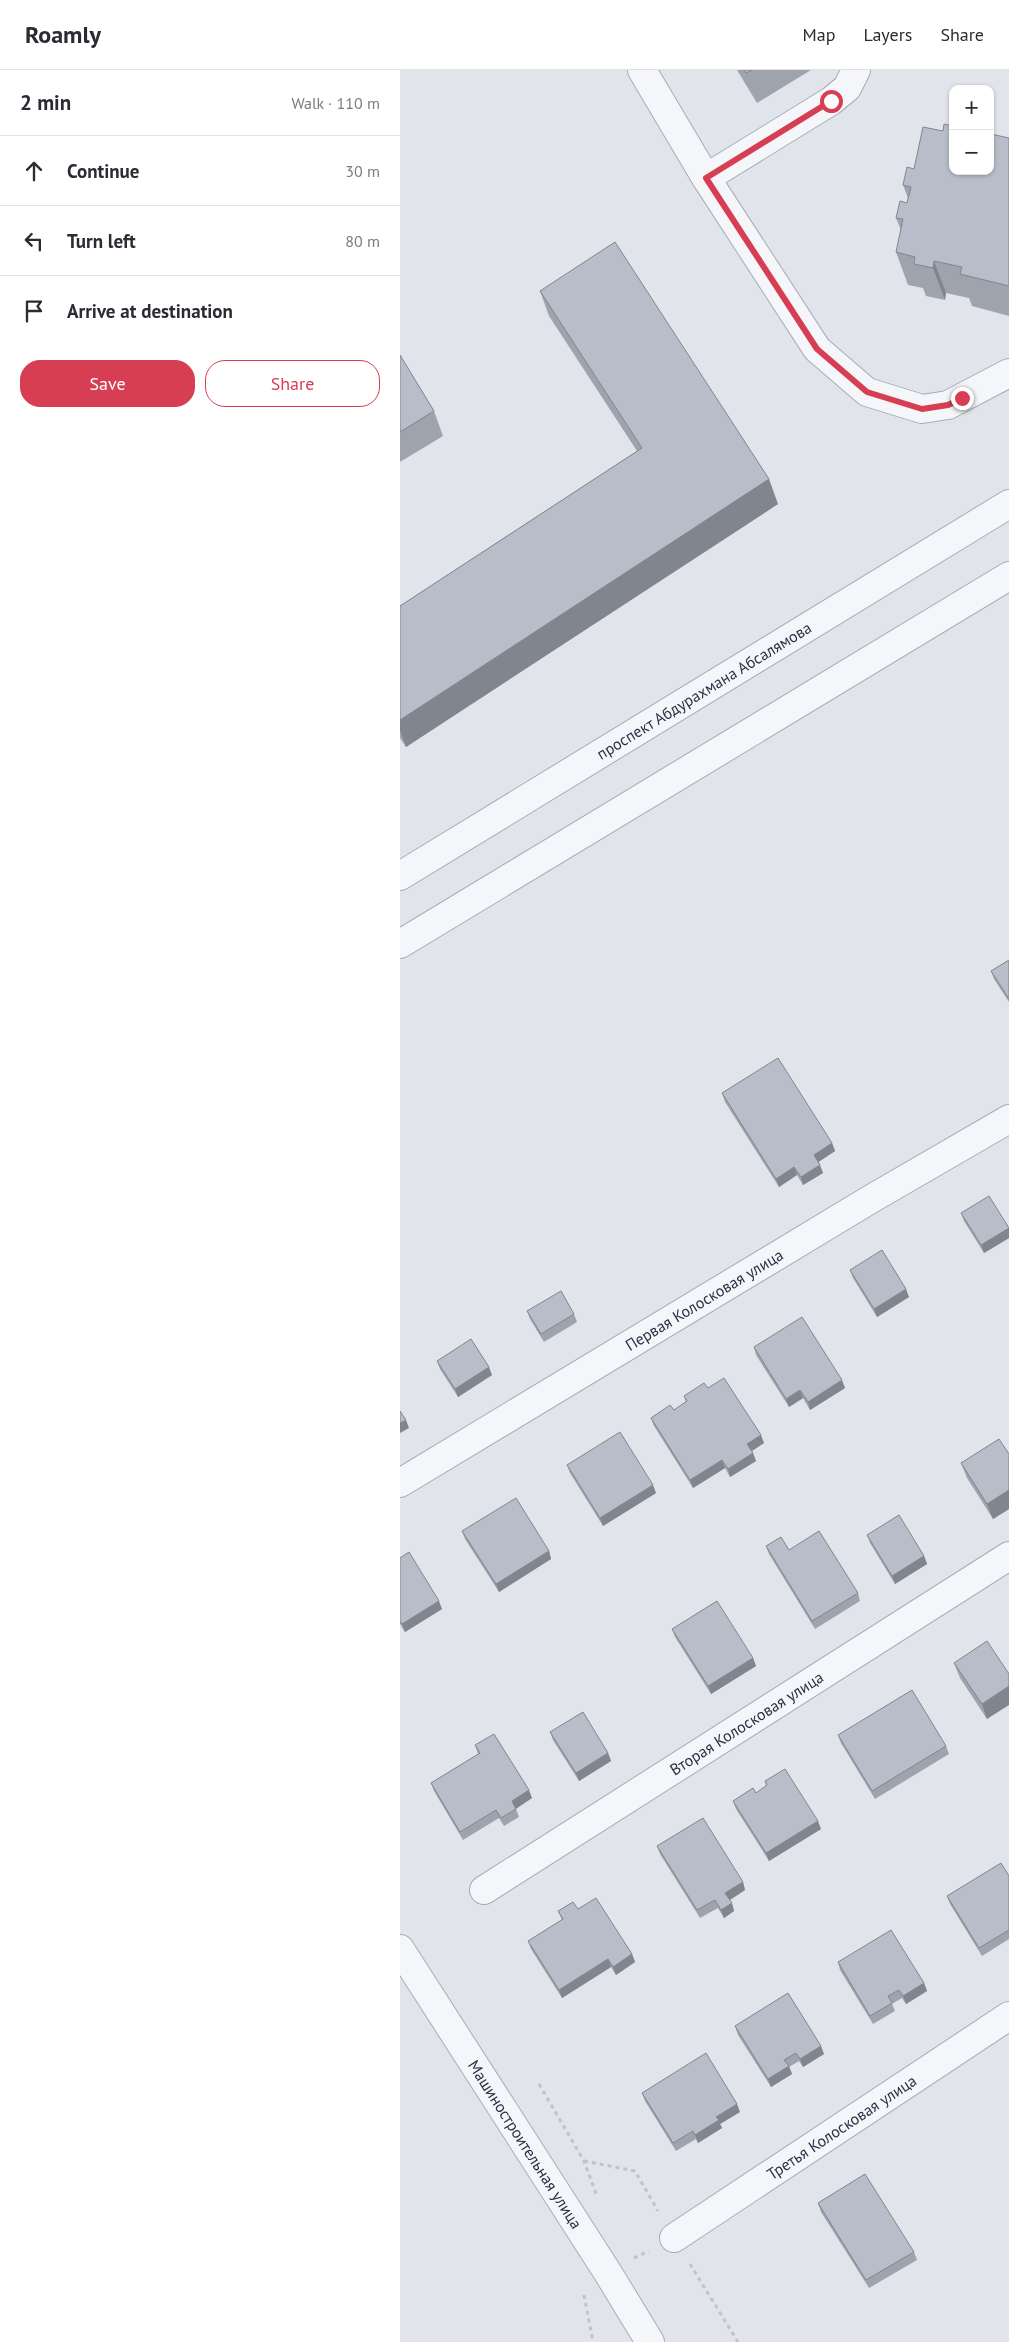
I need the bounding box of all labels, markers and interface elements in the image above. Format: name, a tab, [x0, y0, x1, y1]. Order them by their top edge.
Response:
text: Roamly	[25, 19, 101, 50]
text: Map	[803, 23, 835, 46]
text: Layers	[863, 23, 912, 46]
text: Share	[940, 23, 984, 46]
map controls	[949, 85, 994, 175]
button: +	[949, 85, 994, 130]
text: 2 min	[20, 89, 71, 116]
route start	[820, 90, 843, 113]
text: Walk · 110 m	[291, 93, 380, 113]
button: −	[949, 130, 994, 175]
icon: ahead	[20, 157, 48, 185]
text: Continue	[67, 159, 139, 183]
text: 30 m	[345, 161, 380, 181]
icon: left	[20, 227, 48, 255]
text: Turn left	[67, 229, 136, 253]
text: 80 m	[345, 231, 380, 251]
icon: arrive	[20, 297, 48, 325]
text: Arrive at destination	[67, 299, 233, 323]
button: Save	[20, 360, 195, 407]
button: Share	[205, 360, 380, 407]
route end	[951, 387, 974, 410]
street label: проспект Абдурахмана Абсалямова	[593, 617, 815, 764]
street label: Первая Колосковая улица	[621, 1244, 787, 1355]
street label: Вторая Колосковая улица	[666, 1667, 827, 1779]
street label: Машиностроительная улица	[464, 2056, 587, 2232]
street label: Третья Колосковая улица	[763, 2070, 920, 2184]

